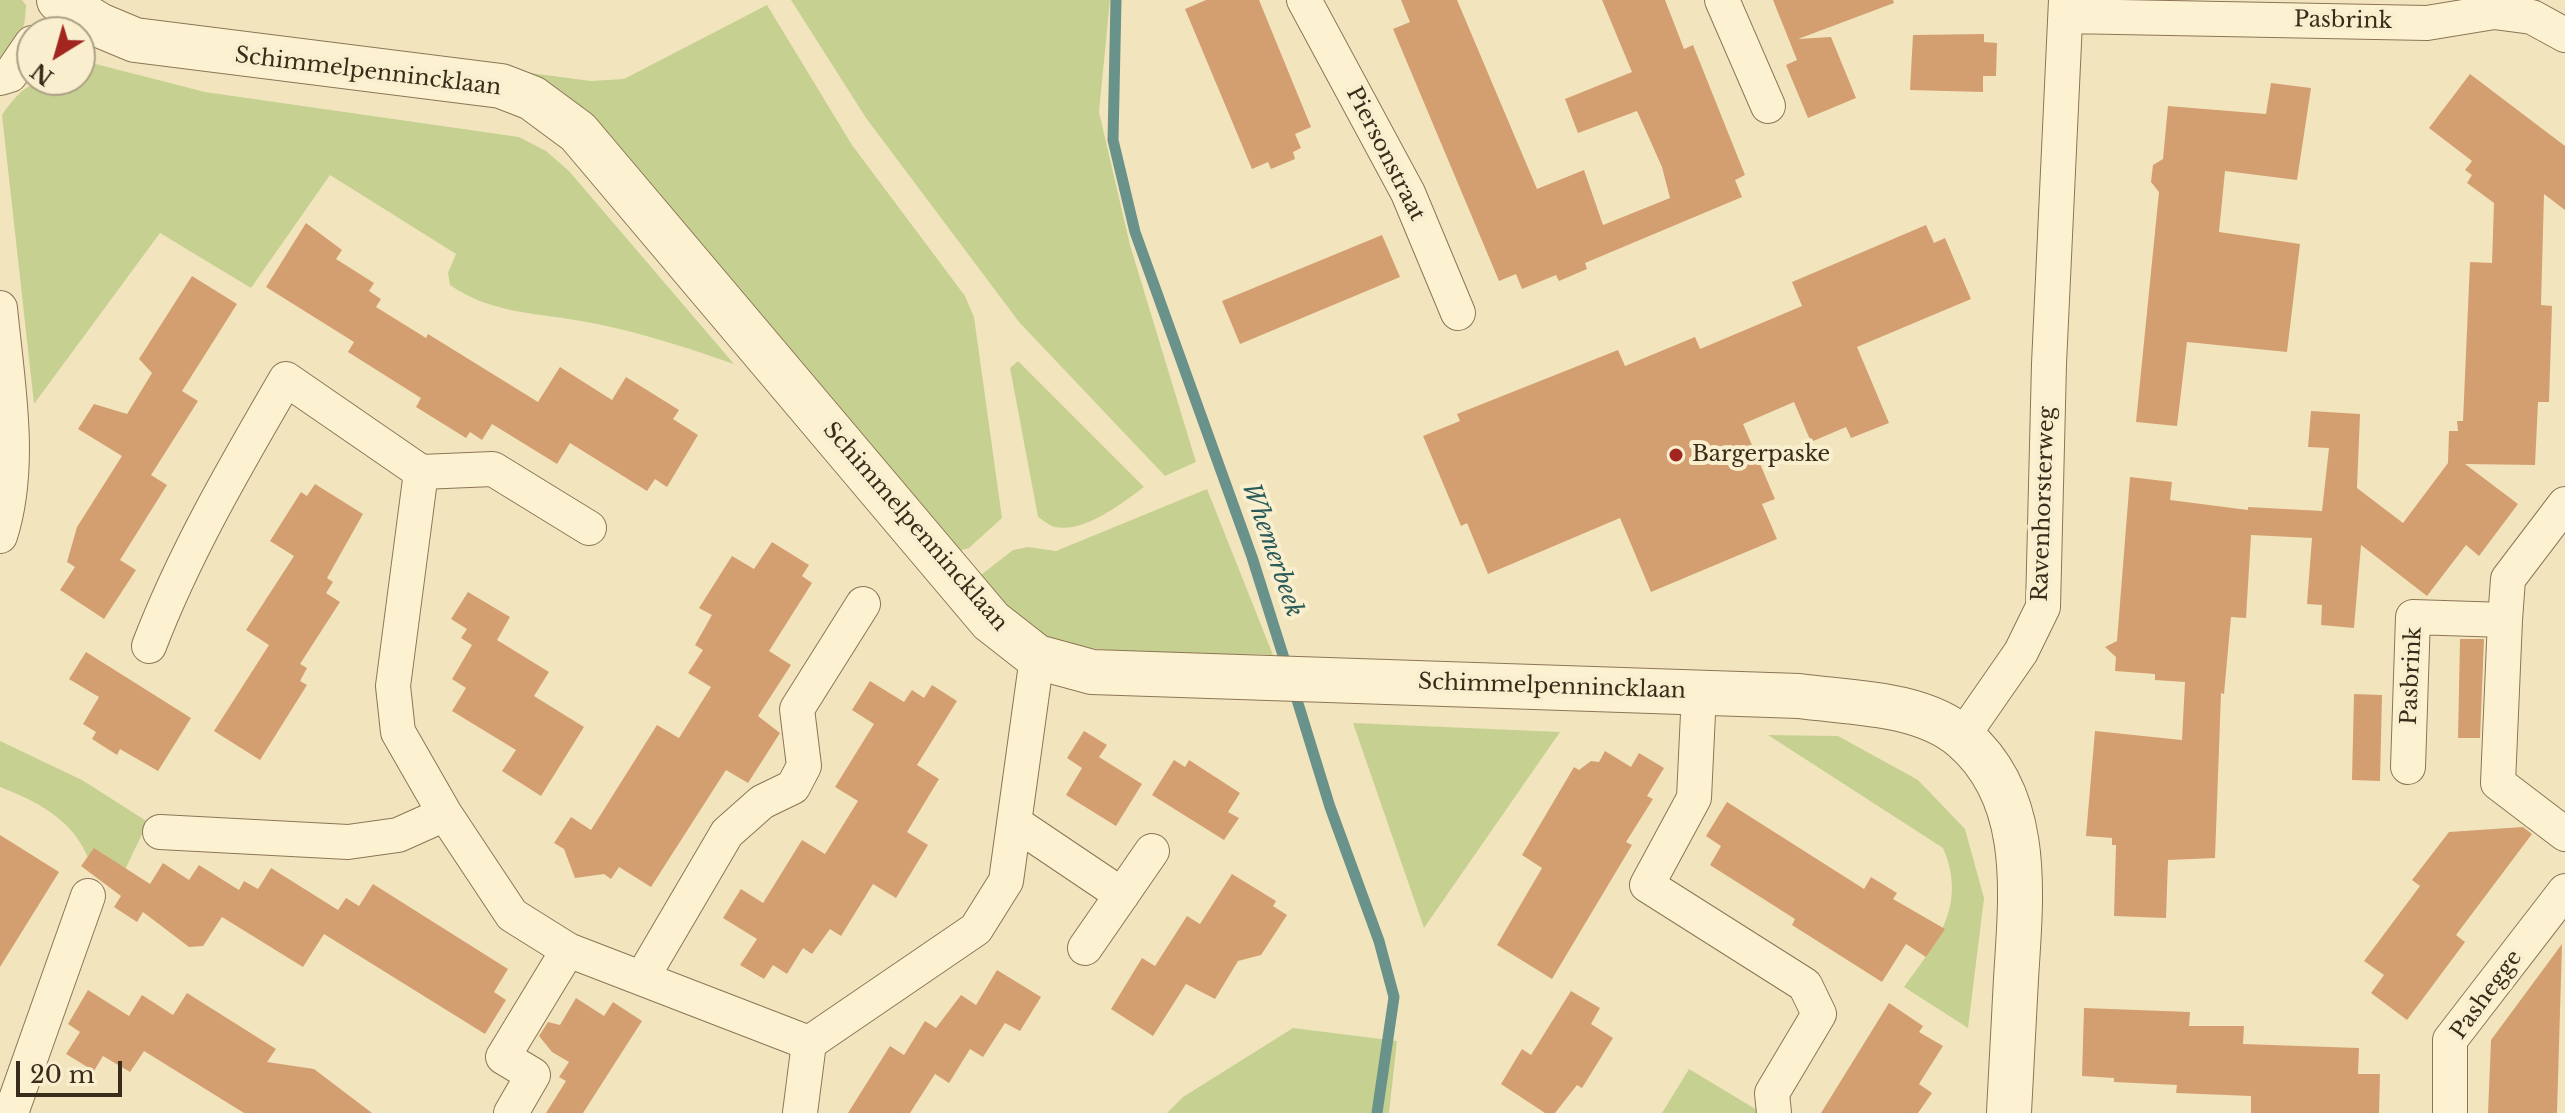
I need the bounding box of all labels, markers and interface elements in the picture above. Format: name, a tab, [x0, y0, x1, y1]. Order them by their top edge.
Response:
street label: Pasbrink	[2294, 7, 2392, 35]
north arrow	[16, 16, 96, 96]
street label: Schimmelpennincklaan	[233, 43, 503, 101]
text: N	[26, 57, 59, 91]
street label: Piersonstraat	[1340, 83, 1430, 225]
street label: Ravenhorsterweg	[2027, 406, 2061, 602]
street label: Schimmelpennincklaan	[817, 417, 1013, 637]
place label: Bargerpaske	[1692, 442, 1830, 468]
marker: Bargerpaske	[1667, 446, 1685, 464]
water label: Whemerbeek	[1236, 479, 1308, 621]
street label: Pasbrink	[2396, 626, 2428, 726]
street label: Schimmelpennincklaan	[1418, 669, 1686, 705]
street label: Pashegge	[2446, 945, 2528, 1045]
scale bar	[20, 1045, 126, 1095]
text: 20 m	[30, 1060, 95, 1089]

